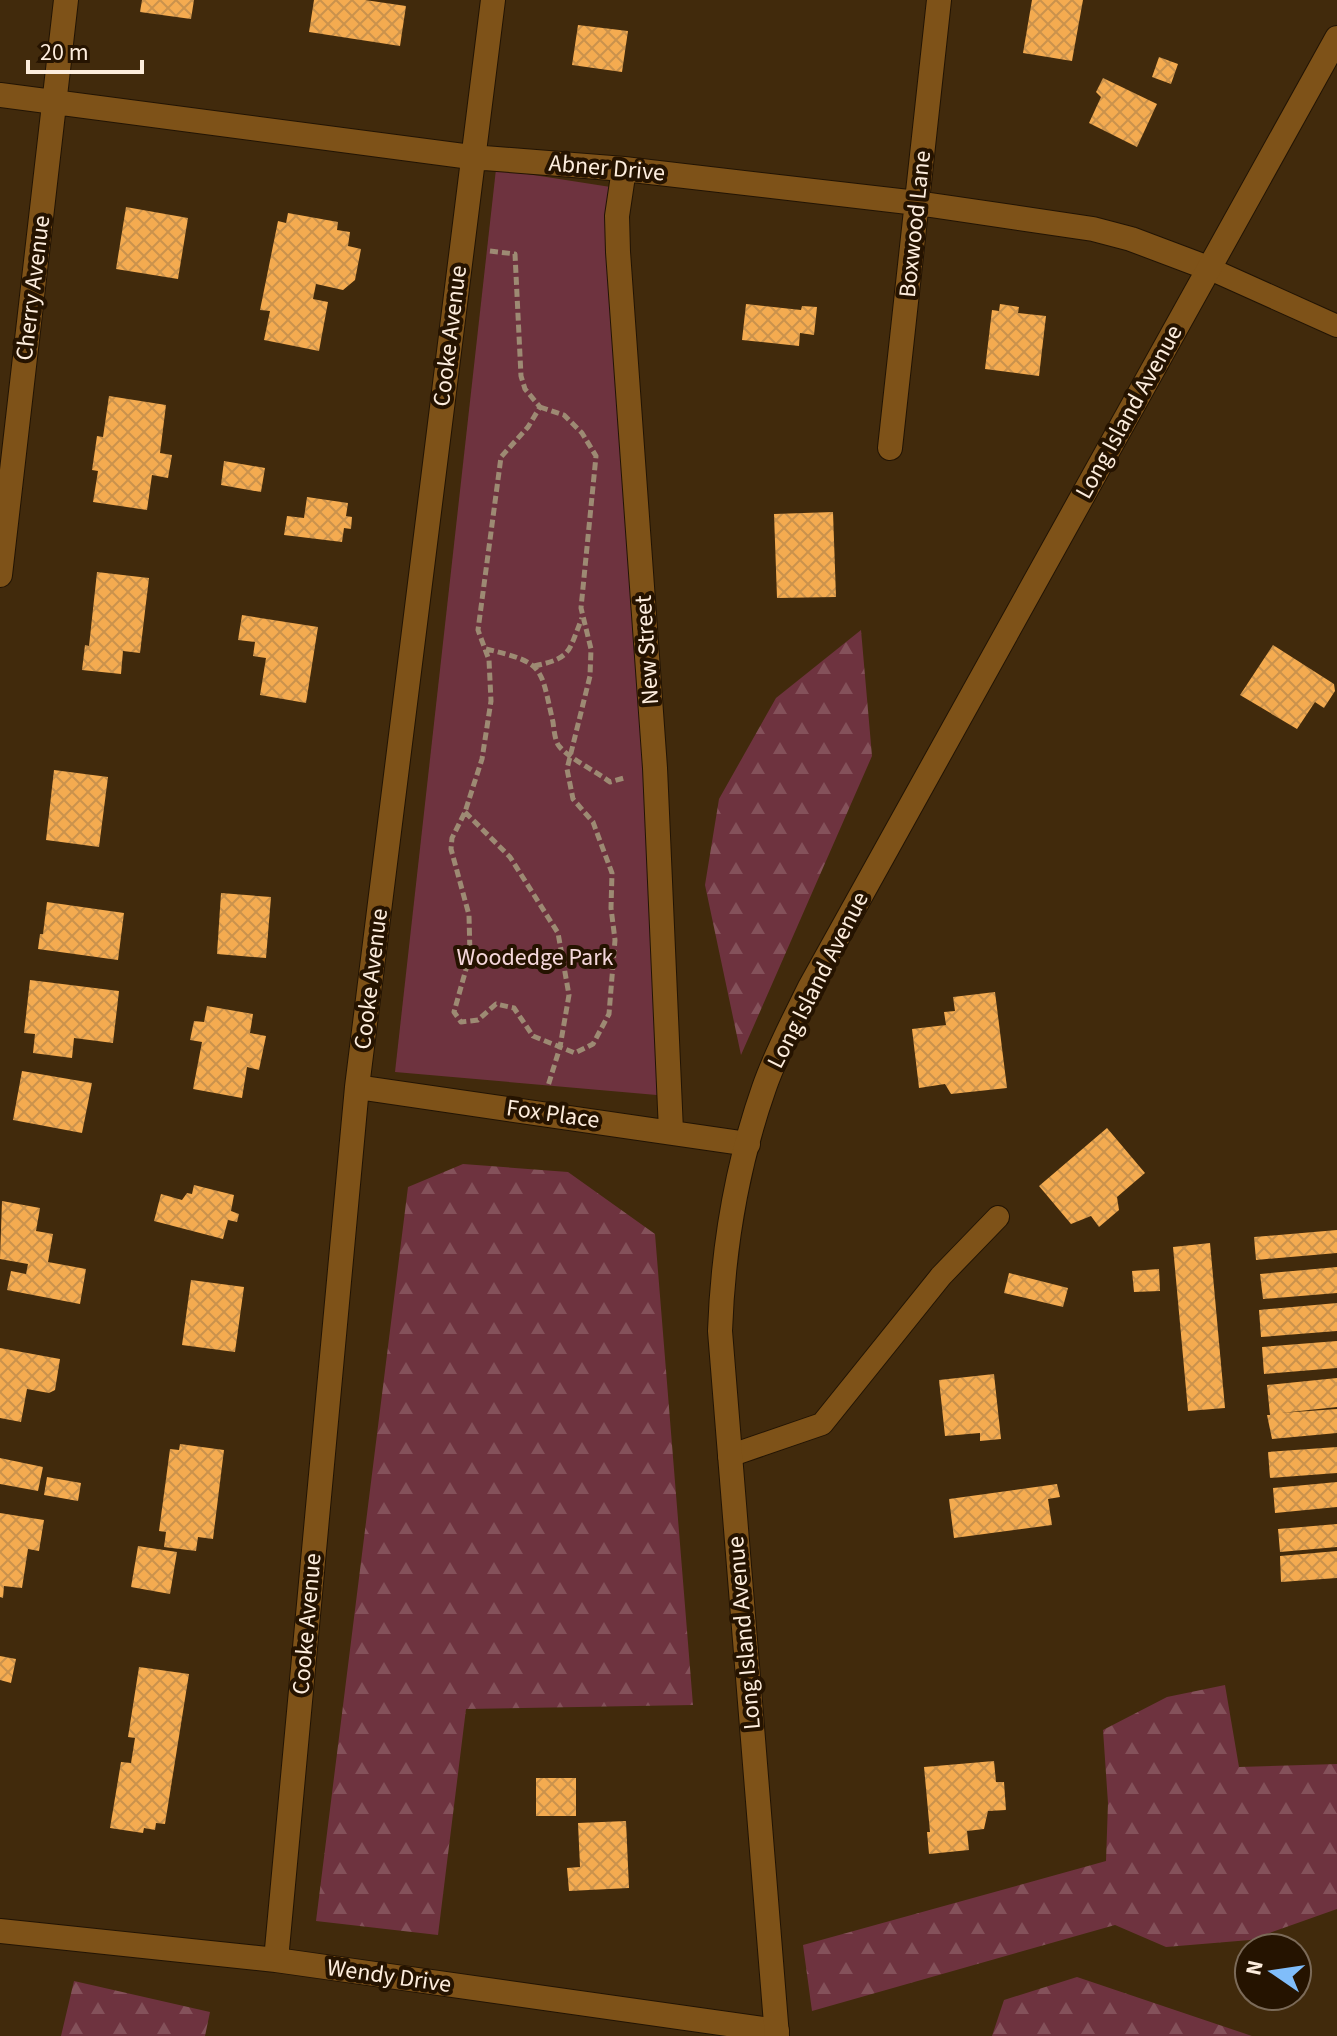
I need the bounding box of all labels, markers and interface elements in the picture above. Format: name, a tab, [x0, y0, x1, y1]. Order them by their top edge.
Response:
scale bar	[28, 24, 142, 74]
text: 20 m	[40, 35, 89, 70]
street label: Abner Drive	[547, 145, 667, 191]
street label: Boxwood Lane	[890, 149, 940, 299]
street label: Cherry Avenue	[7, 213, 59, 363]
street label: Cooke Avenue	[424, 263, 476, 409]
street label: Long Island Avenue	[1067, 319, 1191, 505]
street label: New Street	[626, 594, 668, 706]
street label: Long Island Avenue	[758, 886, 878, 1074]
street label: Cooke Avenue	[345, 906, 397, 1052]
park label: Woodedge Park	[457, 940, 613, 975]
street label: Fox Place	[504, 1090, 602, 1138]
street label: Long Island Avenue	[718, 1535, 770, 1731]
street label: Cooke Avenue	[283, 1552, 331, 1696]
north arrow	[1233, 1932, 1313, 2012]
street label: Wendy Drive	[325, 1950, 453, 2002]
text: N	[1237, 1957, 1272, 1978]

